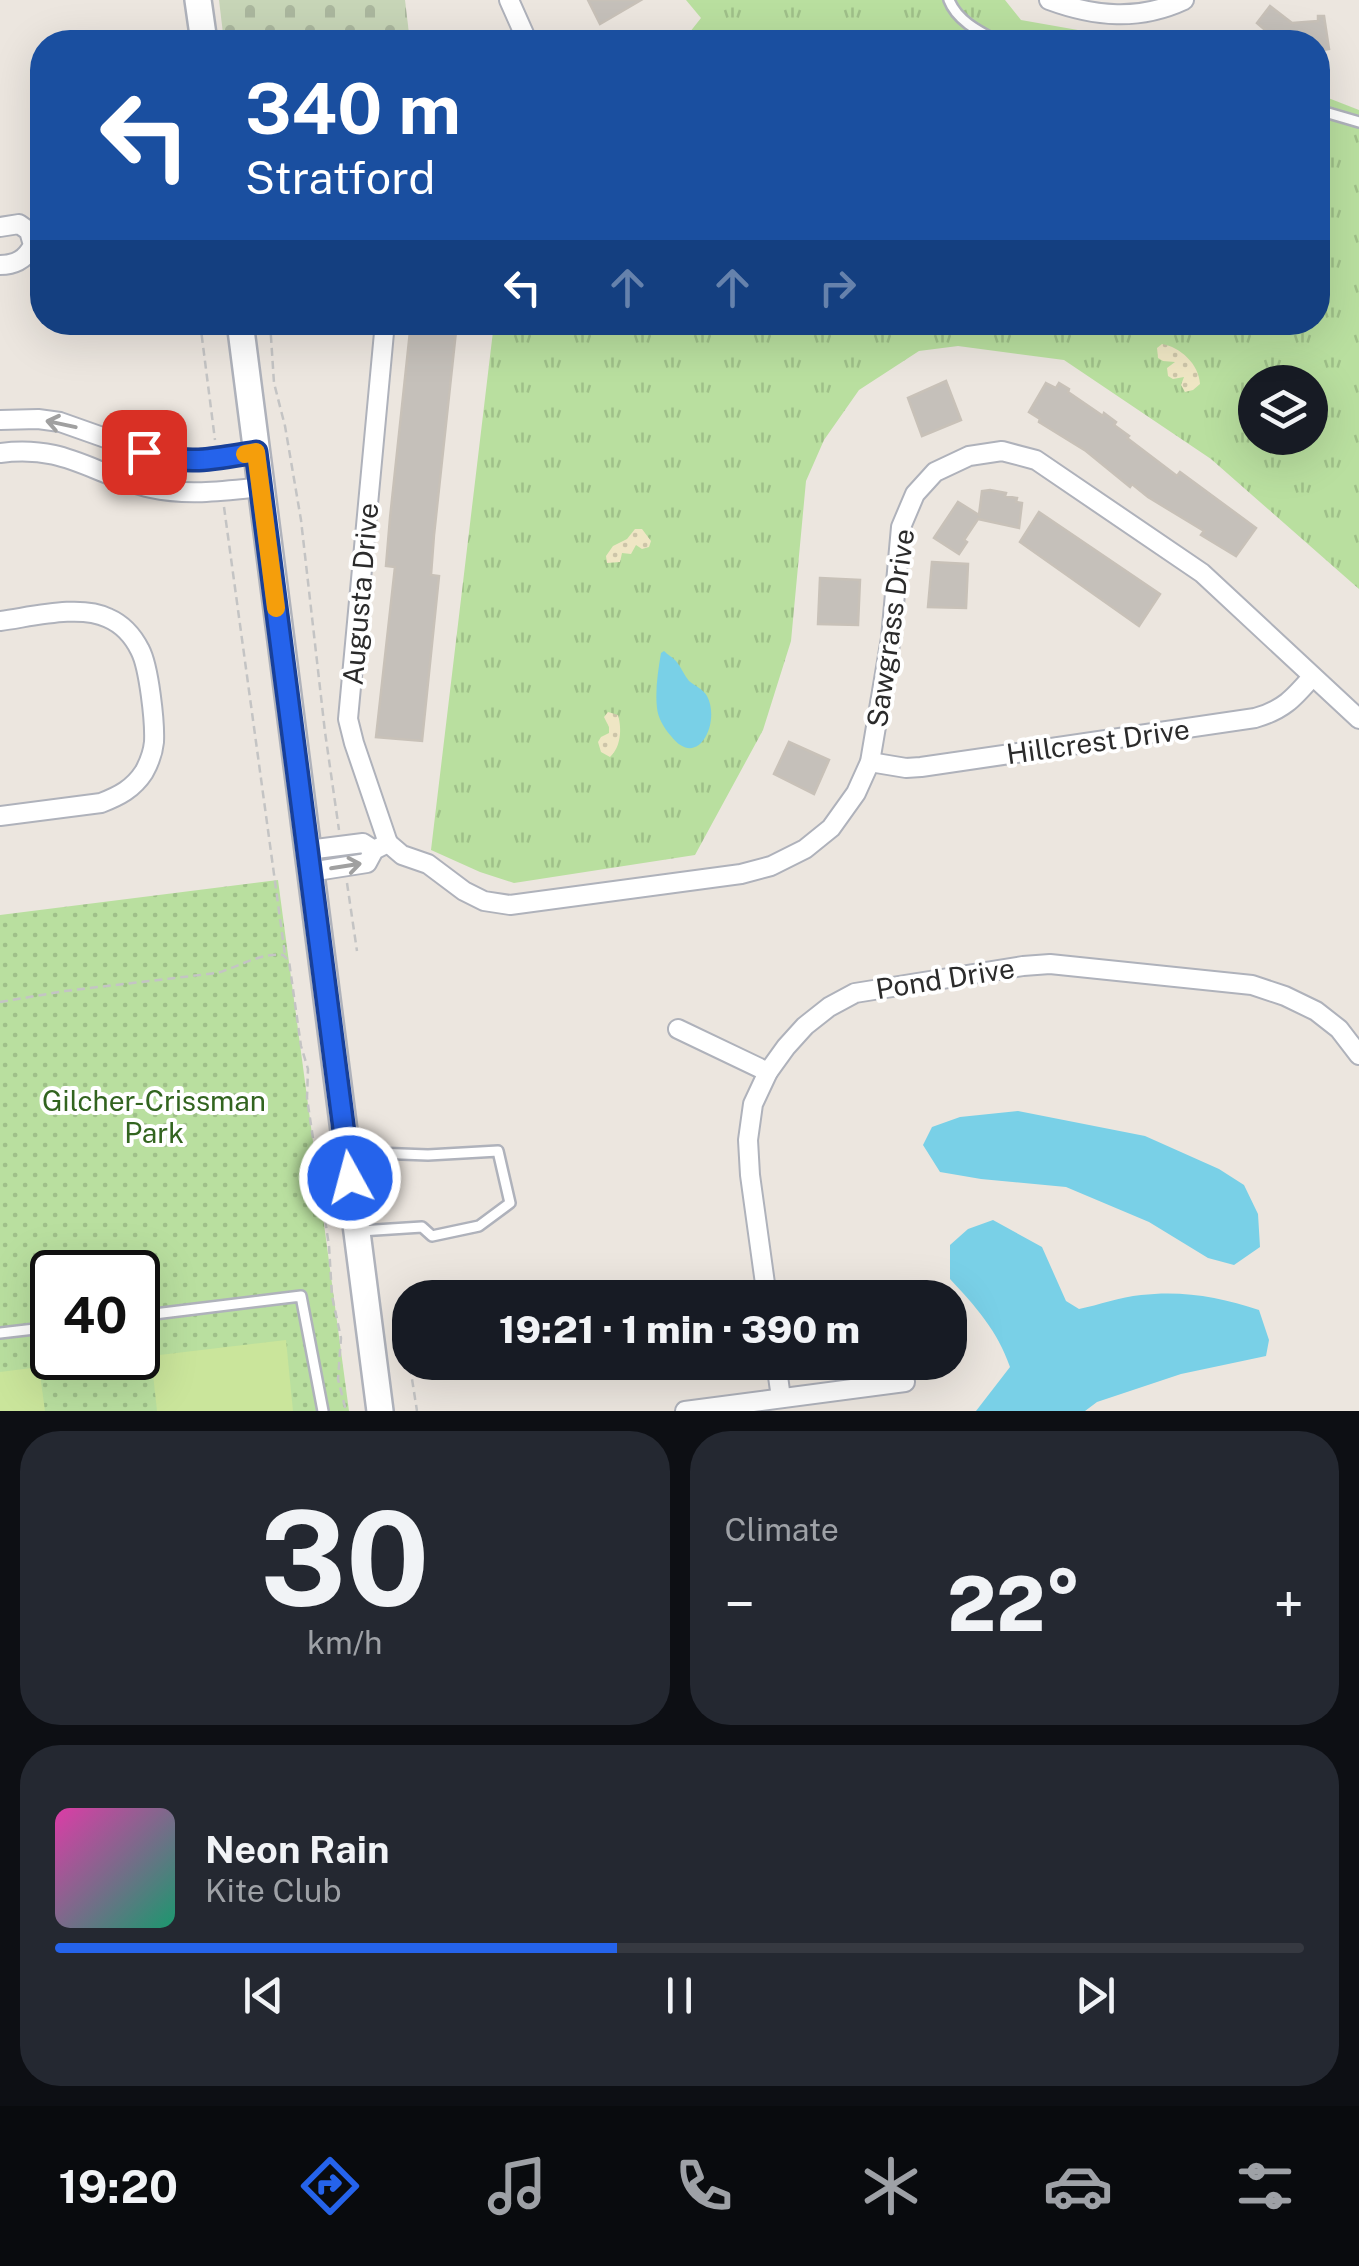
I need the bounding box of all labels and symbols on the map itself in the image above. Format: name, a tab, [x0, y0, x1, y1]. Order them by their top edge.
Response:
pin	[102, 410, 187, 495]
one-way arrow	[45, 413, 77, 432]
street label: Augusta Drive	[336, 501, 384, 687]
street label: Sawgrass Drive	[860, 527, 920, 729]
street label: Hillcrest Drive	[1004, 712, 1192, 770]
one-way arrow	[329, 856, 362, 875]
street label: Pond Drive	[873, 951, 1017, 1005]
park label: Gilcher-Crissman Park	[42, 1084, 266, 1149]
position arrow	[298, 1126, 402, 1230]
speed limit sign: 40	[30, 1250, 160, 1380]

